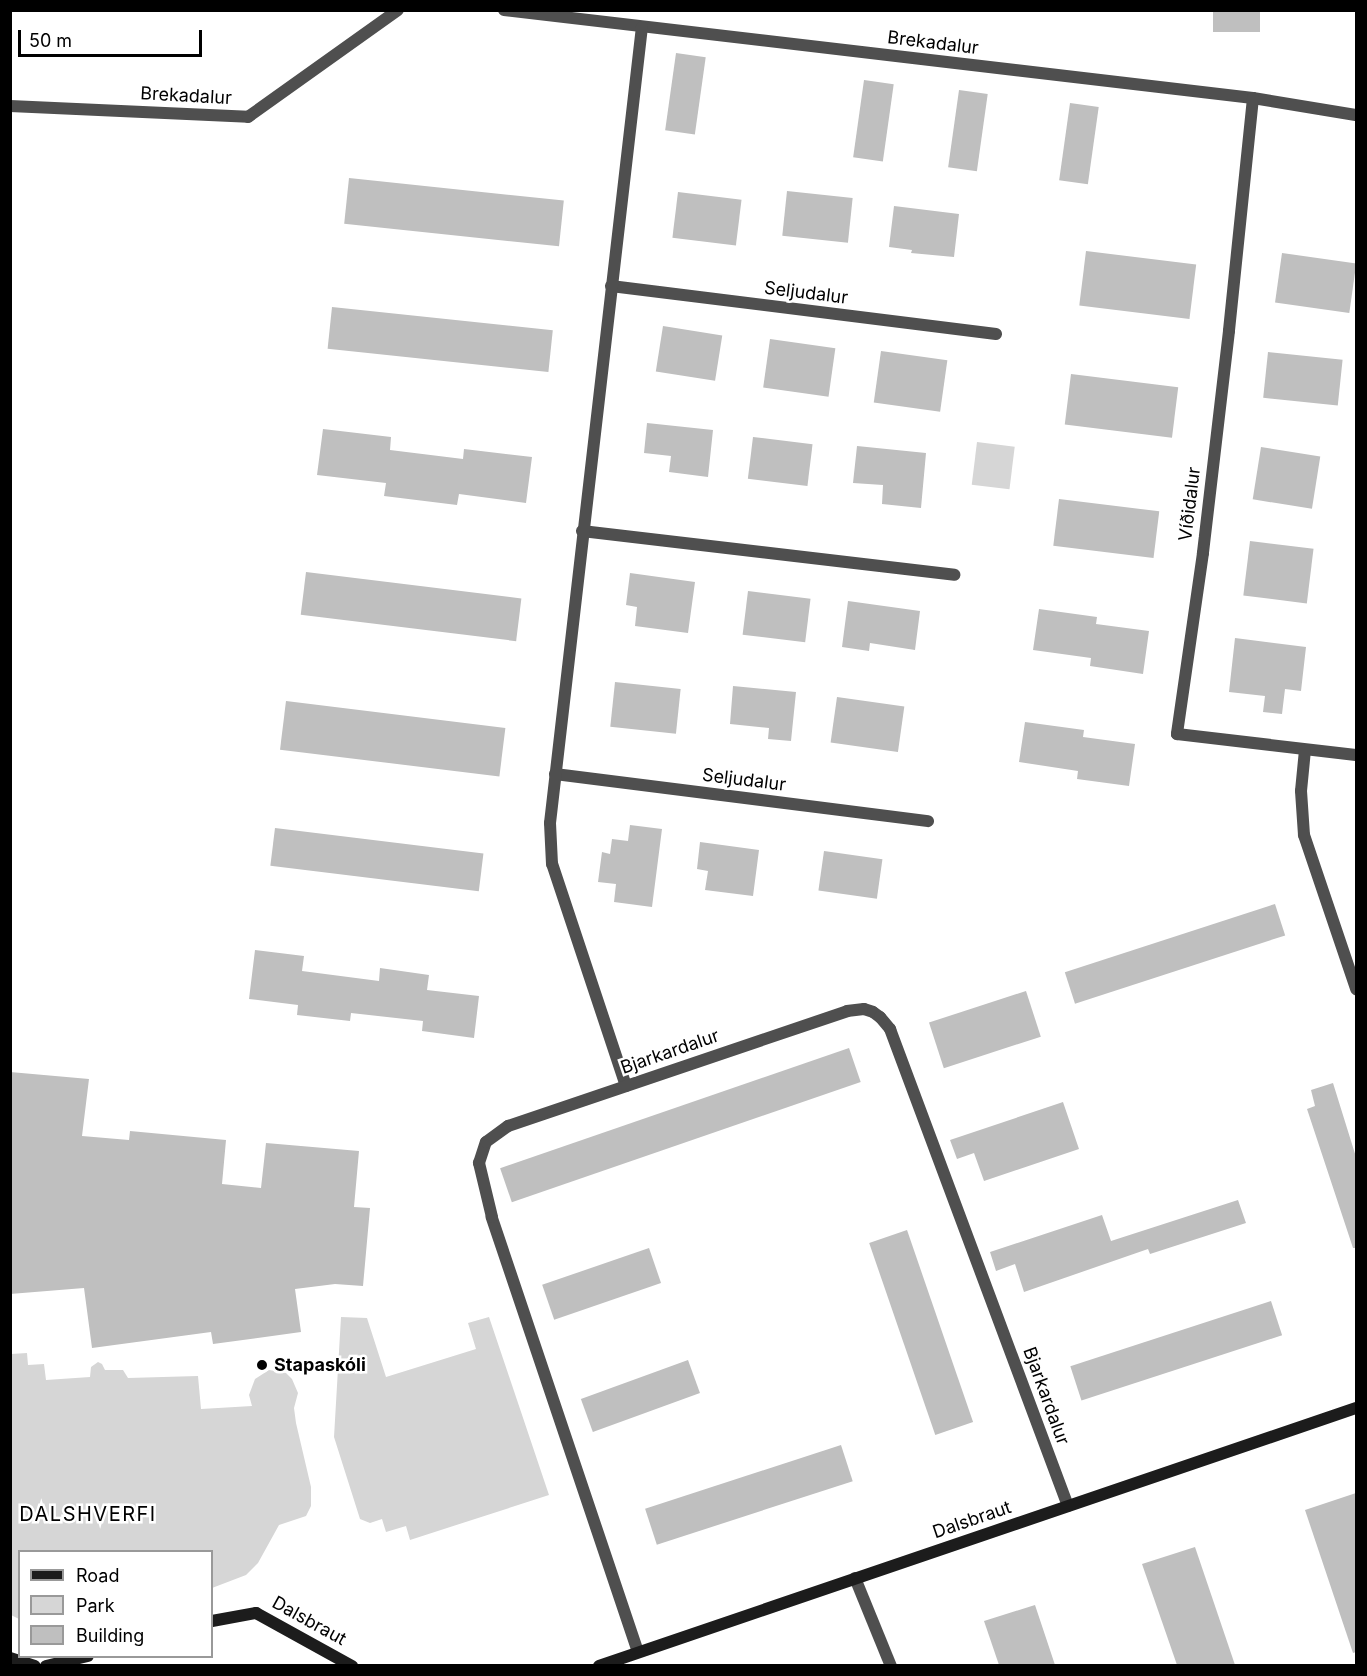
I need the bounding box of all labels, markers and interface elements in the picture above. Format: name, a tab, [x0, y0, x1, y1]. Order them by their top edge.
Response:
scale bar	[21, 18, 206, 56]
street label: Brekadalur	[886, 27, 980, 59]
text: 50 m	[29, 30, 72, 51]
street label: Brekadalur	[140, 83, 232, 109]
street label: Seljudalur	[763, 277, 849, 309]
street label: Víðidalur	[1175, 466, 1205, 542]
street label: Seljudalur	[701, 764, 787, 796]
street label: Bjarkardalur	[618, 1025, 722, 1079]
street label: Bjarkardalur	[1018, 1344, 1074, 1448]
place label: Stapaskóli	[274, 1354, 366, 1376]
marker: Stapaskóli	[255, 1358, 269, 1372]
street label: Dalsbraut	[930, 1497, 1014, 1543]
district label: DALSHVERFI	[19, 1502, 157, 1526]
legend	[18, 1550, 213, 1658]
text: Road	[76, 1565, 119, 1586]
street label: Dalsbraut	[268, 1592, 350, 1650]
text: Park	[76, 1595, 115, 1616]
text: Building	[76, 1625, 144, 1646]

